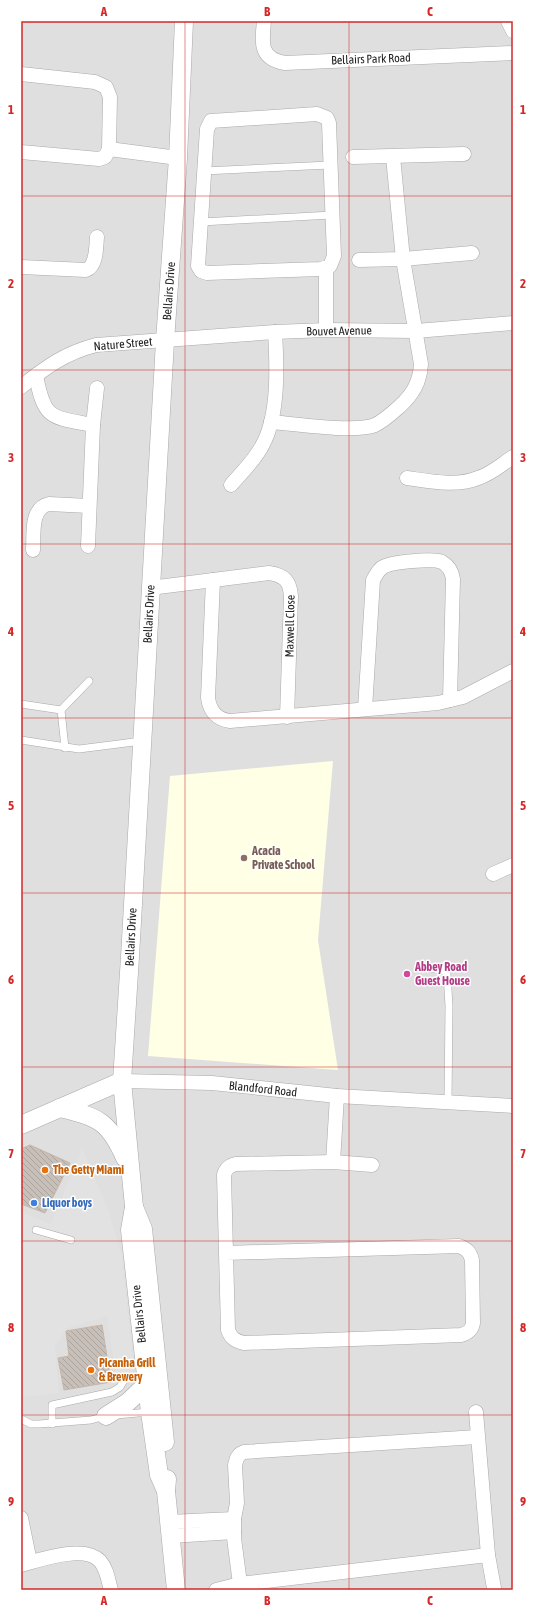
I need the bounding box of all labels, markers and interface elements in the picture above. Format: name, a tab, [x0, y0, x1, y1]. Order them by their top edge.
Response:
text: A	[100, 4, 108, 19]
text: B	[264, 4, 271, 19]
text: C	[427, 4, 433, 19]
street label: Bellairs Park Road	[331, 51, 411, 67]
text: 1	[8, 102, 14, 117]
text: 1	[520, 102, 526, 117]
street label: Bellairs Drive	[160, 261, 178, 321]
text: 2	[8, 276, 14, 291]
text: 2	[520, 276, 526, 291]
street label: Bouvet Avenue	[306, 323, 372, 339]
street label: Nature Street	[93, 334, 153, 354]
text: 3	[8, 450, 14, 465]
text: 3	[520, 450, 526, 465]
street label: Bellairs Drive	[140, 584, 158, 644]
street label: Maxwell Close	[282, 595, 298, 657]
text: 4	[7, 624, 14, 639]
text: 4	[519, 624, 526, 639]
text: 5	[8, 798, 14, 813]
text: 5	[520, 798, 526, 813]
place label: Acacia Private School	[251, 844, 316, 872]
marker: Acacia Private School	[239, 853, 249, 863]
street label: Bellairs Drive	[122, 907, 140, 967]
place label: Abbey Road Guest House	[414, 960, 471, 988]
marker: Abbey Road Guest House	[402, 969, 412, 979]
text: 6	[8, 972, 14, 987]
text: 6	[520, 972, 526, 987]
street label: Blandford Road	[228, 1078, 298, 1100]
text: 7	[8, 1146, 14, 1161]
text: 7	[520, 1146, 526, 1161]
place label: The Getty Miami	[53, 1163, 124, 1177]
marker: The Getty Miami	[40, 1165, 50, 1175]
place label: Liquor boys	[42, 1196, 93, 1210]
marker: Liquor boys	[29, 1198, 39, 1208]
street label: Bellairs Drive	[129, 1284, 149, 1344]
text: 8	[8, 1320, 14, 1335]
text: 8	[520, 1320, 526, 1335]
place label: Picanha Grill & Brewery	[99, 1356, 156, 1384]
marker: Picanha Grill & Brewery	[86, 1365, 96, 1375]
text: 9	[8, 1494, 14, 1509]
text: 9	[520, 1494, 526, 1509]
text: A	[100, 1593, 108, 1608]
text: B	[264, 1593, 271, 1608]
text: C	[427, 1593, 433, 1608]

